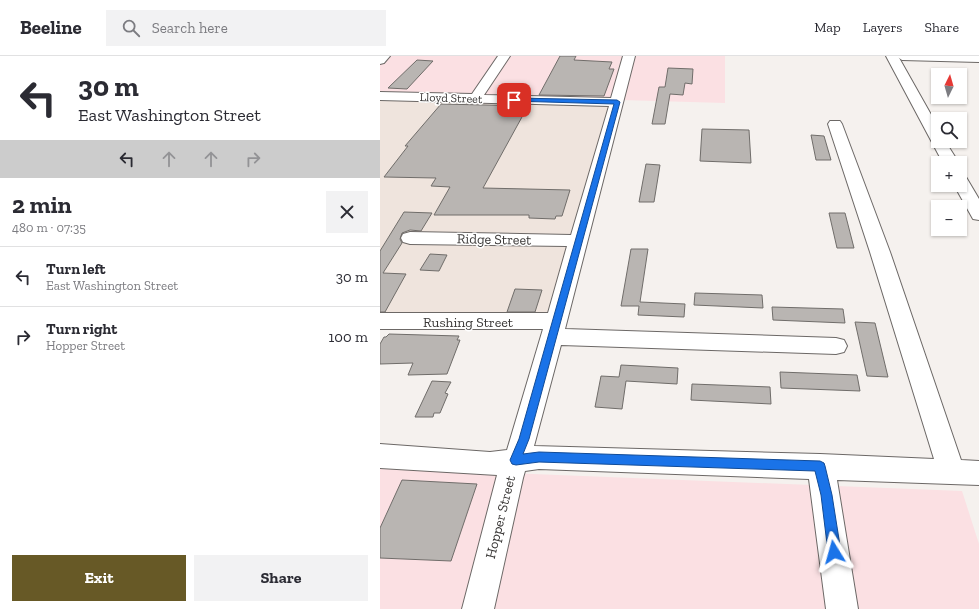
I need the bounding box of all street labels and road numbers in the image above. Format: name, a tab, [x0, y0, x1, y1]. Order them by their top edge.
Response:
street label: Lloyd Street	[419, 90, 483, 106]
street label: Ridge Street	[457, 230, 532, 249]
street label: Rushing Street	[423, 314, 514, 331]
street label: Hopper Street	[482, 473, 519, 560]

